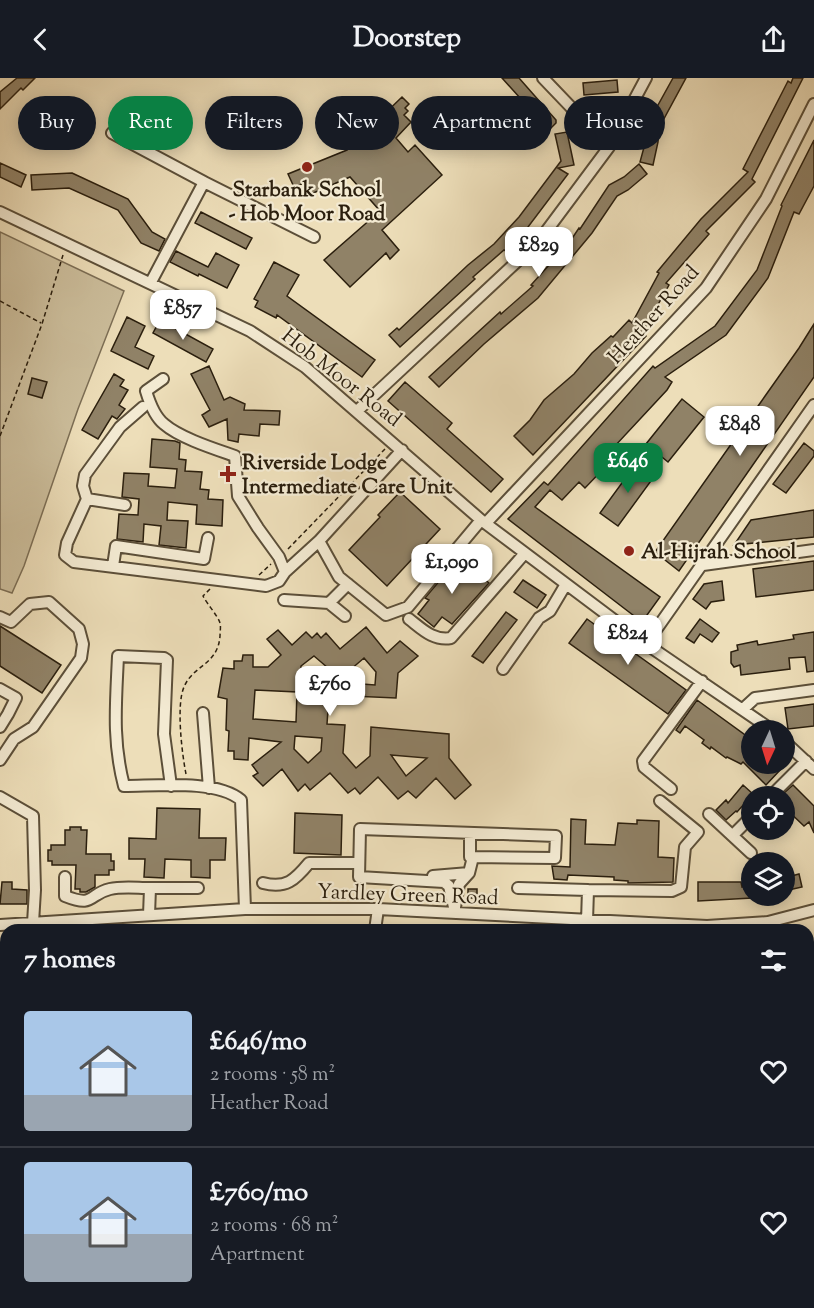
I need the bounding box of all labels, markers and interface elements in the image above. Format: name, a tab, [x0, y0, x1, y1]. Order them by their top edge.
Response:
text: Doorstep	[353, 20, 461, 59]
icon: back	[24, 23, 57, 56]
icon: share	[757, 23, 790, 56]
chip: Buy	[18, 96, 96, 150]
chip: Rent	[108, 96, 193, 150]
chip: Filters	[205, 96, 303, 150]
chip: New	[315, 96, 399, 150]
chip: Apartment	[411, 96, 552, 150]
chip: House	[564, 96, 665, 150]
marker: Starbank School - Hob Moor Road	[300, 160, 314, 174]
place label: Starbank School - Hob Moor Road	[229, 176, 386, 230]
pin: £829	[503, 227, 575, 278]
text: £829	[519, 232, 559, 261]
street label: Heather Road	[602, 259, 707, 372]
pin: £857	[147, 290, 219, 341]
text: £857	[164, 295, 202, 324]
street label: Hob Moor Road	[274, 322, 407, 435]
pin: £848	[704, 406, 776, 457]
text: £848	[719, 411, 761, 440]
pin: £646	[592, 443, 664, 494]
text: £646	[608, 448, 648, 477]
place label: Riverside Lodge Intermediate Care Unit	[242, 449, 453, 503]
marker: Riverside Lodge Intermediate Care Unit	[219, 465, 237, 483]
place label: Al-Hijrah School	[641, 538, 796, 568]
pin: £1,090	[403, 544, 501, 595]
marker: Al-Hijrah School	[622, 544, 636, 558]
text: £1,090	[425, 549, 479, 578]
pin: £824	[592, 615, 664, 666]
text: £824	[608, 620, 648, 649]
pin: £760	[294, 666, 366, 717]
text: £760	[309, 671, 351, 700]
north arrow	[741, 720, 795, 774]
map controls	[741, 720, 795, 906]
button: locate	[741, 786, 795, 840]
button: layers	[741, 852, 795, 906]
street label: Yardley Green Road	[317, 878, 499, 914]
text: 7 homes	[24, 942, 115, 979]
icon: filters	[757, 944, 790, 977]
text: £646/mo	[210, 1024, 307, 1061]
icon: home	[72, 1035, 144, 1107]
icon: heart	[757, 1055, 790, 1088]
text: 2 rooms · 58 m²	[210, 1061, 335, 1090]
text: Heather Road	[210, 1090, 329, 1119]
text: £760/mo	[210, 1175, 308, 1212]
icon: home	[72, 1186, 144, 1258]
icon: heart	[757, 1206, 790, 1239]
text: 2 rooms · 68 m²	[210, 1212, 338, 1241]
text: Apartment	[210, 1241, 305, 1270]

